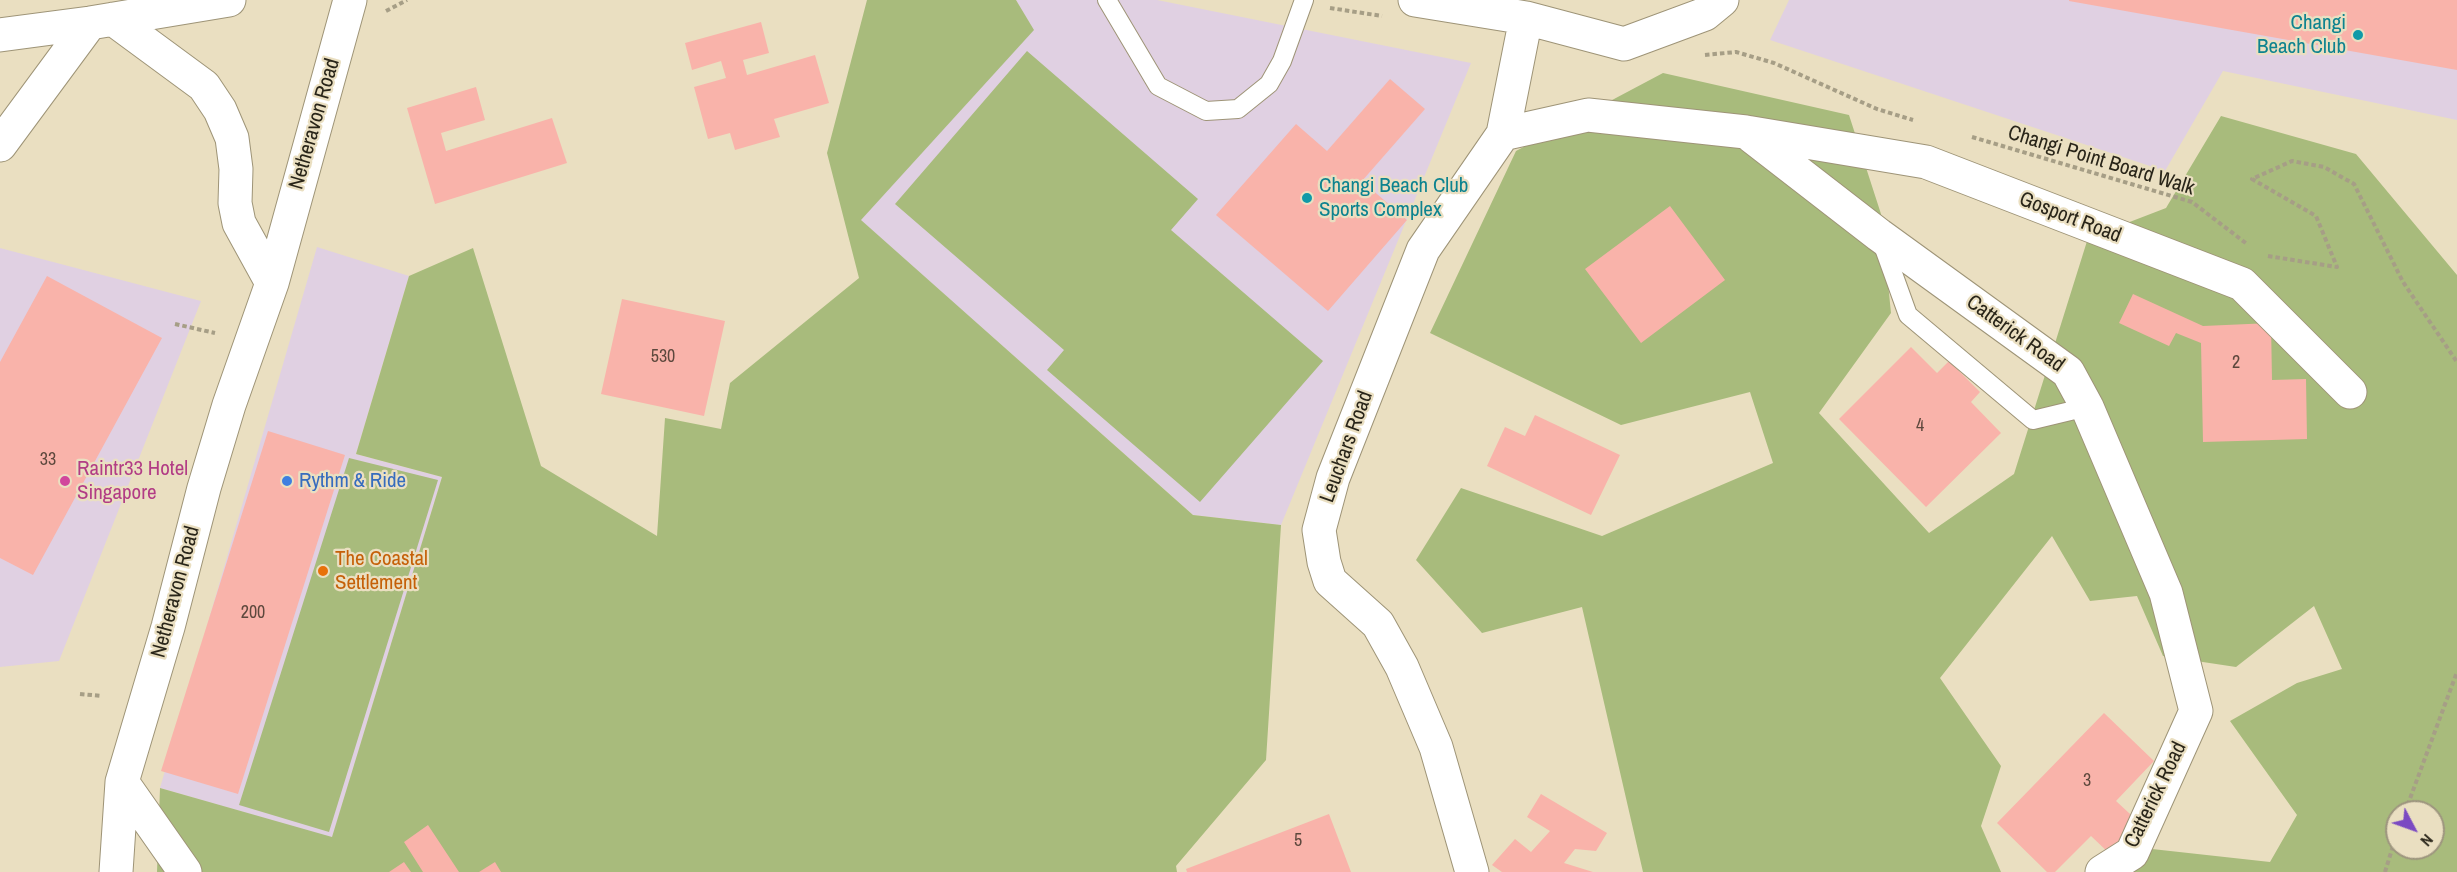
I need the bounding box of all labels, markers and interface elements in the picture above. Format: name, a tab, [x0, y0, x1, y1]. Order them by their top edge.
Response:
place label: Changi Beach Club	[2257, 10, 2346, 60]
marker: Changi Beach Club	[2351, 28, 2365, 42]
street label: Netheravon Road	[284, 56, 346, 192]
street label: Changi Point Board Walk	[2005, 121, 2197, 201]
place label: Changi Beach Club Sports Complex	[1319, 173, 1468, 223]
street label: Gosport Road	[2015, 187, 2125, 249]
marker: Changi Beach Club Sports Complex	[1300, 191, 1314, 205]
street label: Catterick Road	[1961, 290, 2069, 378]
house number: 530	[651, 346, 675, 368]
house number: 2	[2232, 352, 2240, 374]
street label: Leuchars Road	[1315, 388, 1379, 506]
house number: 4	[1916, 415, 1924, 437]
house number: 33	[40, 449, 56, 471]
place label: Raintr33 Hotel Singapore	[77, 456, 188, 506]
place label: Rythm & Ride	[299, 468, 406, 494]
marker: Raintr33 Hotel Singapore	[58, 474, 72, 488]
marker: Rythm & Ride	[280, 474, 294, 488]
street label: Netheravon Road	[146, 524, 206, 660]
place label: The Coastal Settlement	[335, 546, 428, 596]
marker: The Coastal Settlement	[316, 564, 330, 578]
house number: 200	[241, 602, 265, 624]
street label: Catterick Road	[2120, 738, 2192, 852]
house number: 3	[2083, 770, 2091, 792]
north arrow	[2385, 800, 2445, 860]
house number: 5	[1294, 830, 1302, 852]
text: N	[2416, 830, 2438, 851]

